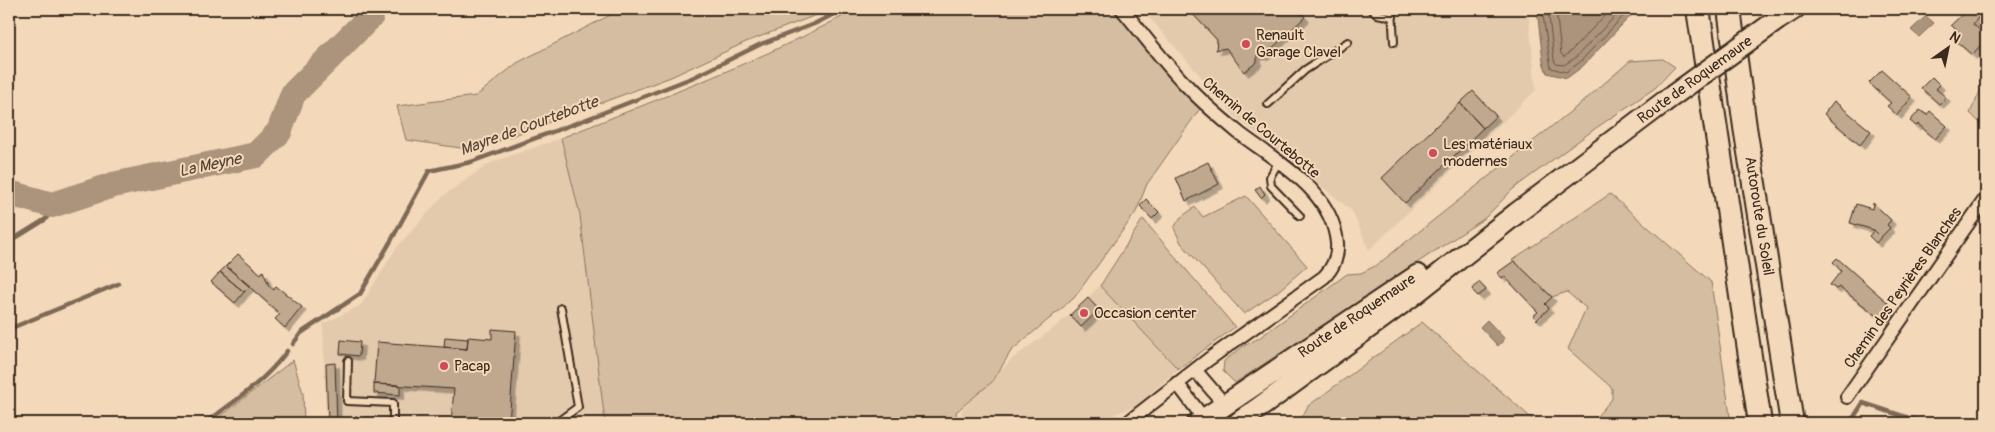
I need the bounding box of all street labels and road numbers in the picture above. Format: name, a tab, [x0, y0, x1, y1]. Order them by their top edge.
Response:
street label: Route de Roquemaure	[1634, 31, 1757, 128]
street label: Chemin de Courtebotte	[1198, 73, 1324, 183]
street label: Autoroute du Soleil	[1740, 155, 1778, 277]
street label: Chemin des Peyrières Blanches	[1840, 204, 1966, 372]
street label: Route de Roquemaure	[1295, 269, 1420, 362]

